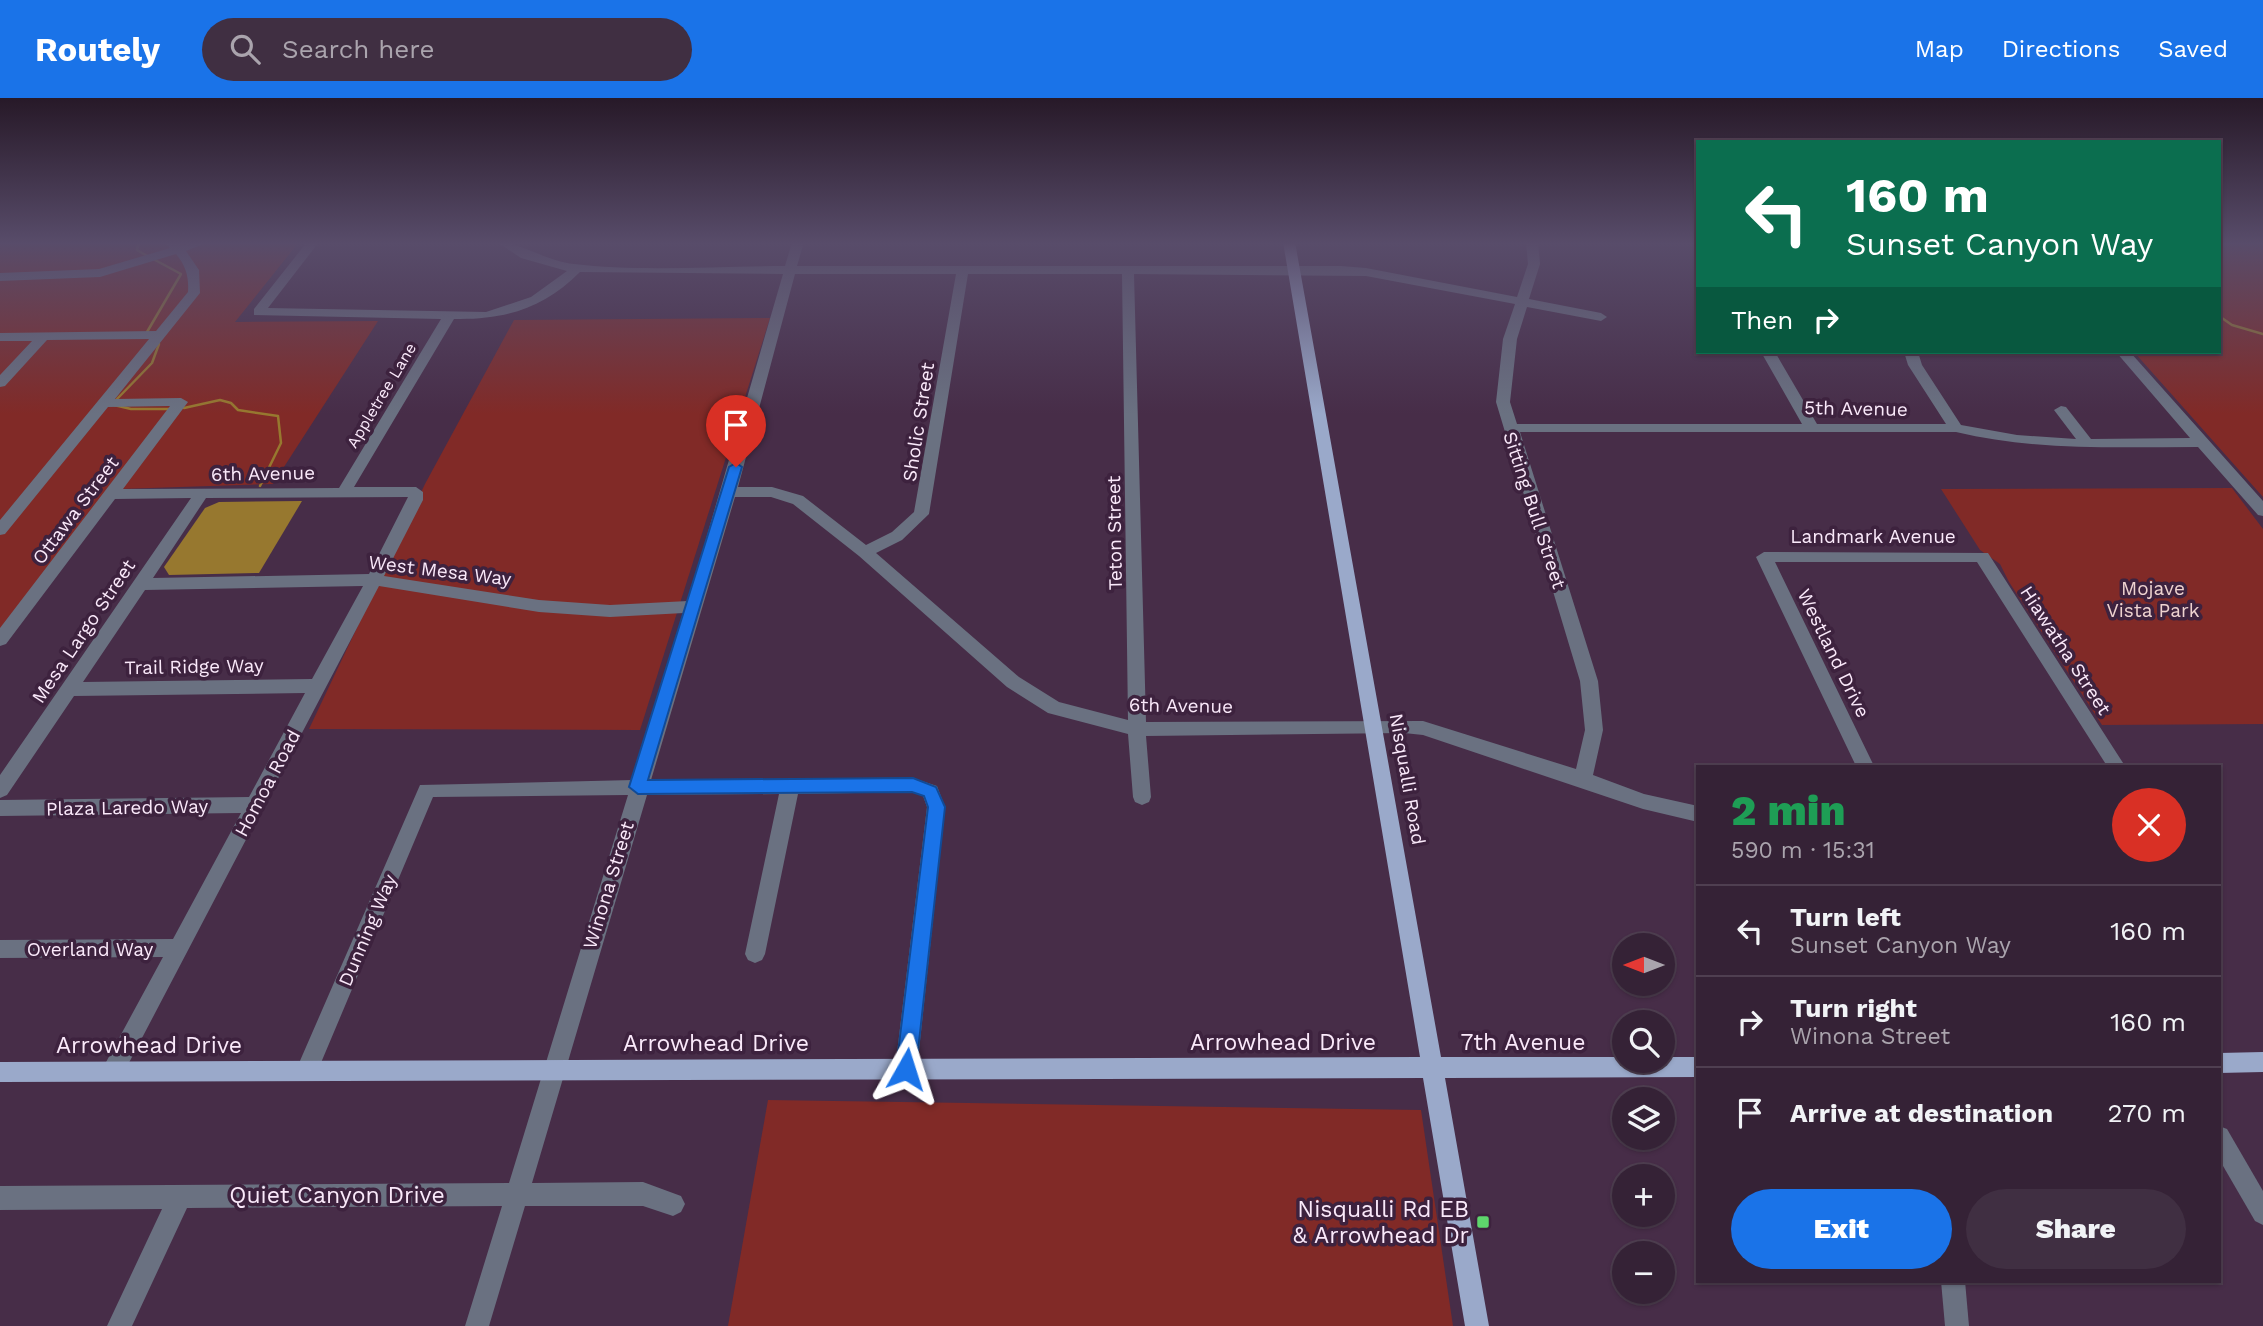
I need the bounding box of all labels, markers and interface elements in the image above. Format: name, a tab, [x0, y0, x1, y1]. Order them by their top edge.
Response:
search box	[202, 18, 692, 81]
text: Routely	[35, 30, 160, 69]
icon: search	[226, 30, 264, 68]
text: Search here	[282, 34, 434, 64]
text: Map	[1915, 35, 1964, 63]
text: Directions	[2002, 35, 2120, 63]
text: Saved	[2158, 35, 2228, 63]
text: 160 m	[1846, 166, 1989, 224]
icon: left	[1731, 168, 1822, 259]
text: Sunset Canyon Way	[1846, 225, 2153, 263]
icon: right	[1807, 301, 1845, 339]
text: Then	[1731, 305, 1793, 335]
street label: Appletree Lane	[343, 339, 420, 451]
street label: Sholic Street	[898, 361, 939, 483]
pin	[706, 395, 766, 467]
street label: 5th Avenue	[1804, 396, 1908, 421]
icon: arrive	[717, 406, 755, 444]
street label: Sitting Bull Street	[1498, 429, 1571, 592]
street label: Ottawa Street	[27, 452, 123, 569]
street label: 6th Avenue	[211, 461, 315, 486]
street label: Teton Street	[1102, 475, 1127, 591]
street label: Landmark Avenue	[1790, 525, 1956, 548]
street label: West Mesa Way	[367, 550, 513, 591]
street label: Mesa Largo Street	[27, 555, 140, 708]
park label: Mojave Vista Park	[2106, 577, 2200, 622]
street label: Hiawatha Street	[2015, 581, 2116, 719]
street label: Westland Drive	[1792, 585, 1875, 721]
street label: Trail Ridge Way	[124, 654, 264, 679]
street label: 6th Avenue	[1129, 693, 1233, 718]
street label: Nisqualli Road	[1385, 712, 1430, 847]
street label: Homoa Road	[230, 726, 305, 841]
text: 2 min	[1731, 786, 1845, 835]
button: close	[2112, 788, 2186, 862]
street label: Plaza Laredo Way	[46, 795, 209, 820]
street label: Winona Street	[578, 819, 639, 952]
text: 590 m · 15:31	[1731, 837, 1875, 864]
street label: Dunning Way	[334, 871, 401, 990]
text: Turn left	[1790, 902, 1901, 932]
icon: left	[1731, 912, 1769, 950]
text: 160 m	[2110, 916, 2186, 946]
text: Sunset Canyon Way	[1790, 932, 2011, 959]
north arrow	[1612, 933, 1675, 996]
map controls	[1612, 933, 1675, 1304]
street label: Overland Way	[27, 938, 153, 961]
text: Turn right	[1790, 993, 1917, 1023]
icon: right	[1731, 1003, 1769, 1041]
text: 160 m	[2110, 1007, 2186, 1037]
button: search	[1612, 1010, 1675, 1073]
text: Winona Street	[1790, 1023, 1950, 1050]
street label: Arrowhead Drive	[1190, 1029, 1376, 1056]
street label: 7th Avenue	[1460, 1029, 1586, 1056]
street label: Arrowhead Drive	[623, 1030, 809, 1057]
street label: Arrowhead Drive	[56, 1032, 242, 1059]
position arrow	[869, 1032, 943, 1106]
button: layers	[1612, 1087, 1675, 1150]
icon: arrive	[1731, 1094, 1769, 1132]
text: Arrive at destination	[1790, 1098, 2053, 1128]
text: 270 m	[2107, 1098, 2186, 1128]
button: +	[1612, 1164, 1675, 1227]
street label: Quiet Canyon Drive	[229, 1182, 445, 1209]
button: Exit	[1731, 1189, 1952, 1269]
button: Share	[1966, 1189, 2186, 1269]
place label: Nisqualli Rd EB & Arrowhead Dr	[1293, 1196, 1469, 1249]
marker: Nisqualli Rd EB & Arrowhead Dr	[1475, 1214, 1491, 1230]
button: −	[1612, 1241, 1675, 1304]

